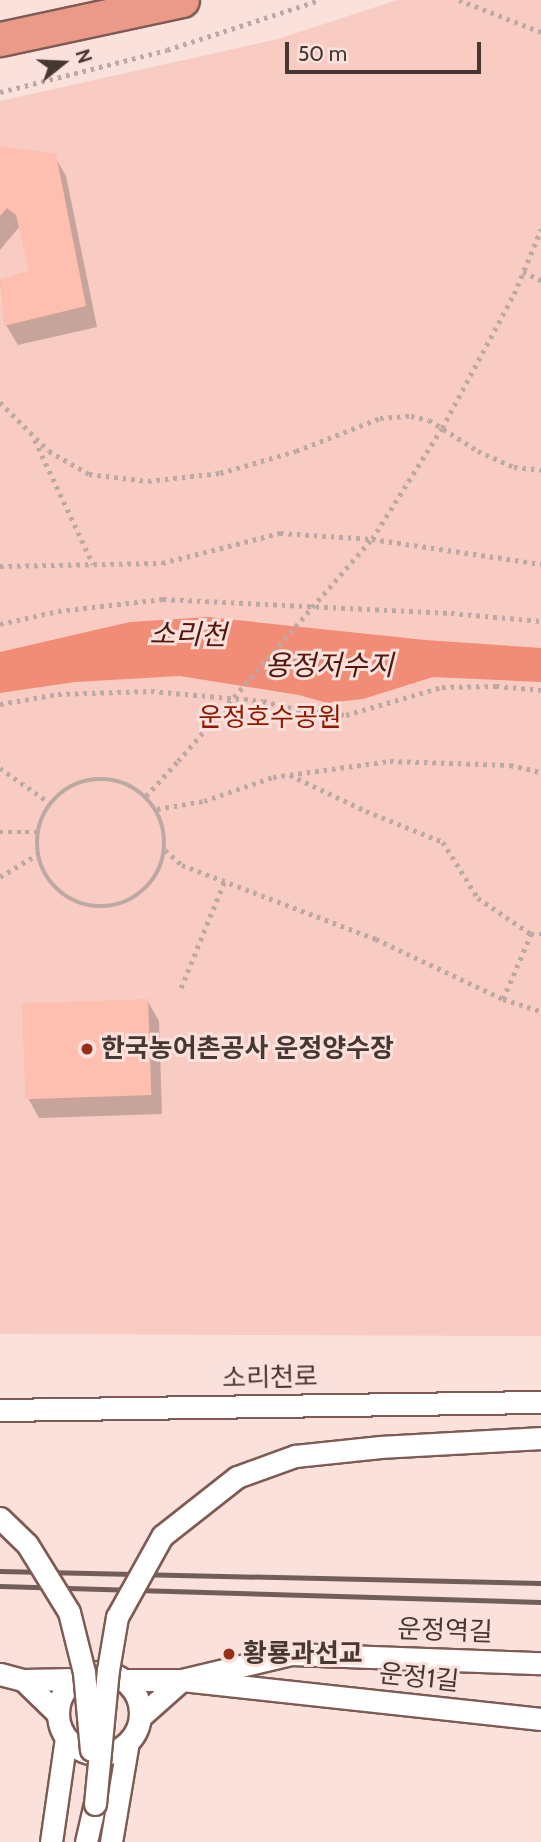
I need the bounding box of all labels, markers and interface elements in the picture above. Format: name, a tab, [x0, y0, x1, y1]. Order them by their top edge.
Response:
north arrow	[28, 28, 98, 98]
scale bar	[289, 28, 485, 72]
text: 50 m	[298, 41, 347, 66]
text: N	[70, 46, 96, 66]
water label: 소리천	[149, 617, 227, 651]
water label: 용정저수지	[265, 648, 393, 682]
park label: 운정호수공원	[198, 702, 342, 734]
place label: 한국농어촌공사 운정양수장	[101, 1033, 394, 1065]
marker: 한국농어촌공사 운정양수장	[79, 1041, 95, 1057]
street label: 소리천로	[222, 1362, 318, 1394]
street label: 운정역길	[397, 1614, 493, 1648]
place label: 황룡과선교	[243, 1638, 363, 1670]
marker: 황룡과선교	[221, 1646, 237, 1662]
street label: 운정1길	[377, 1658, 461, 1698]

